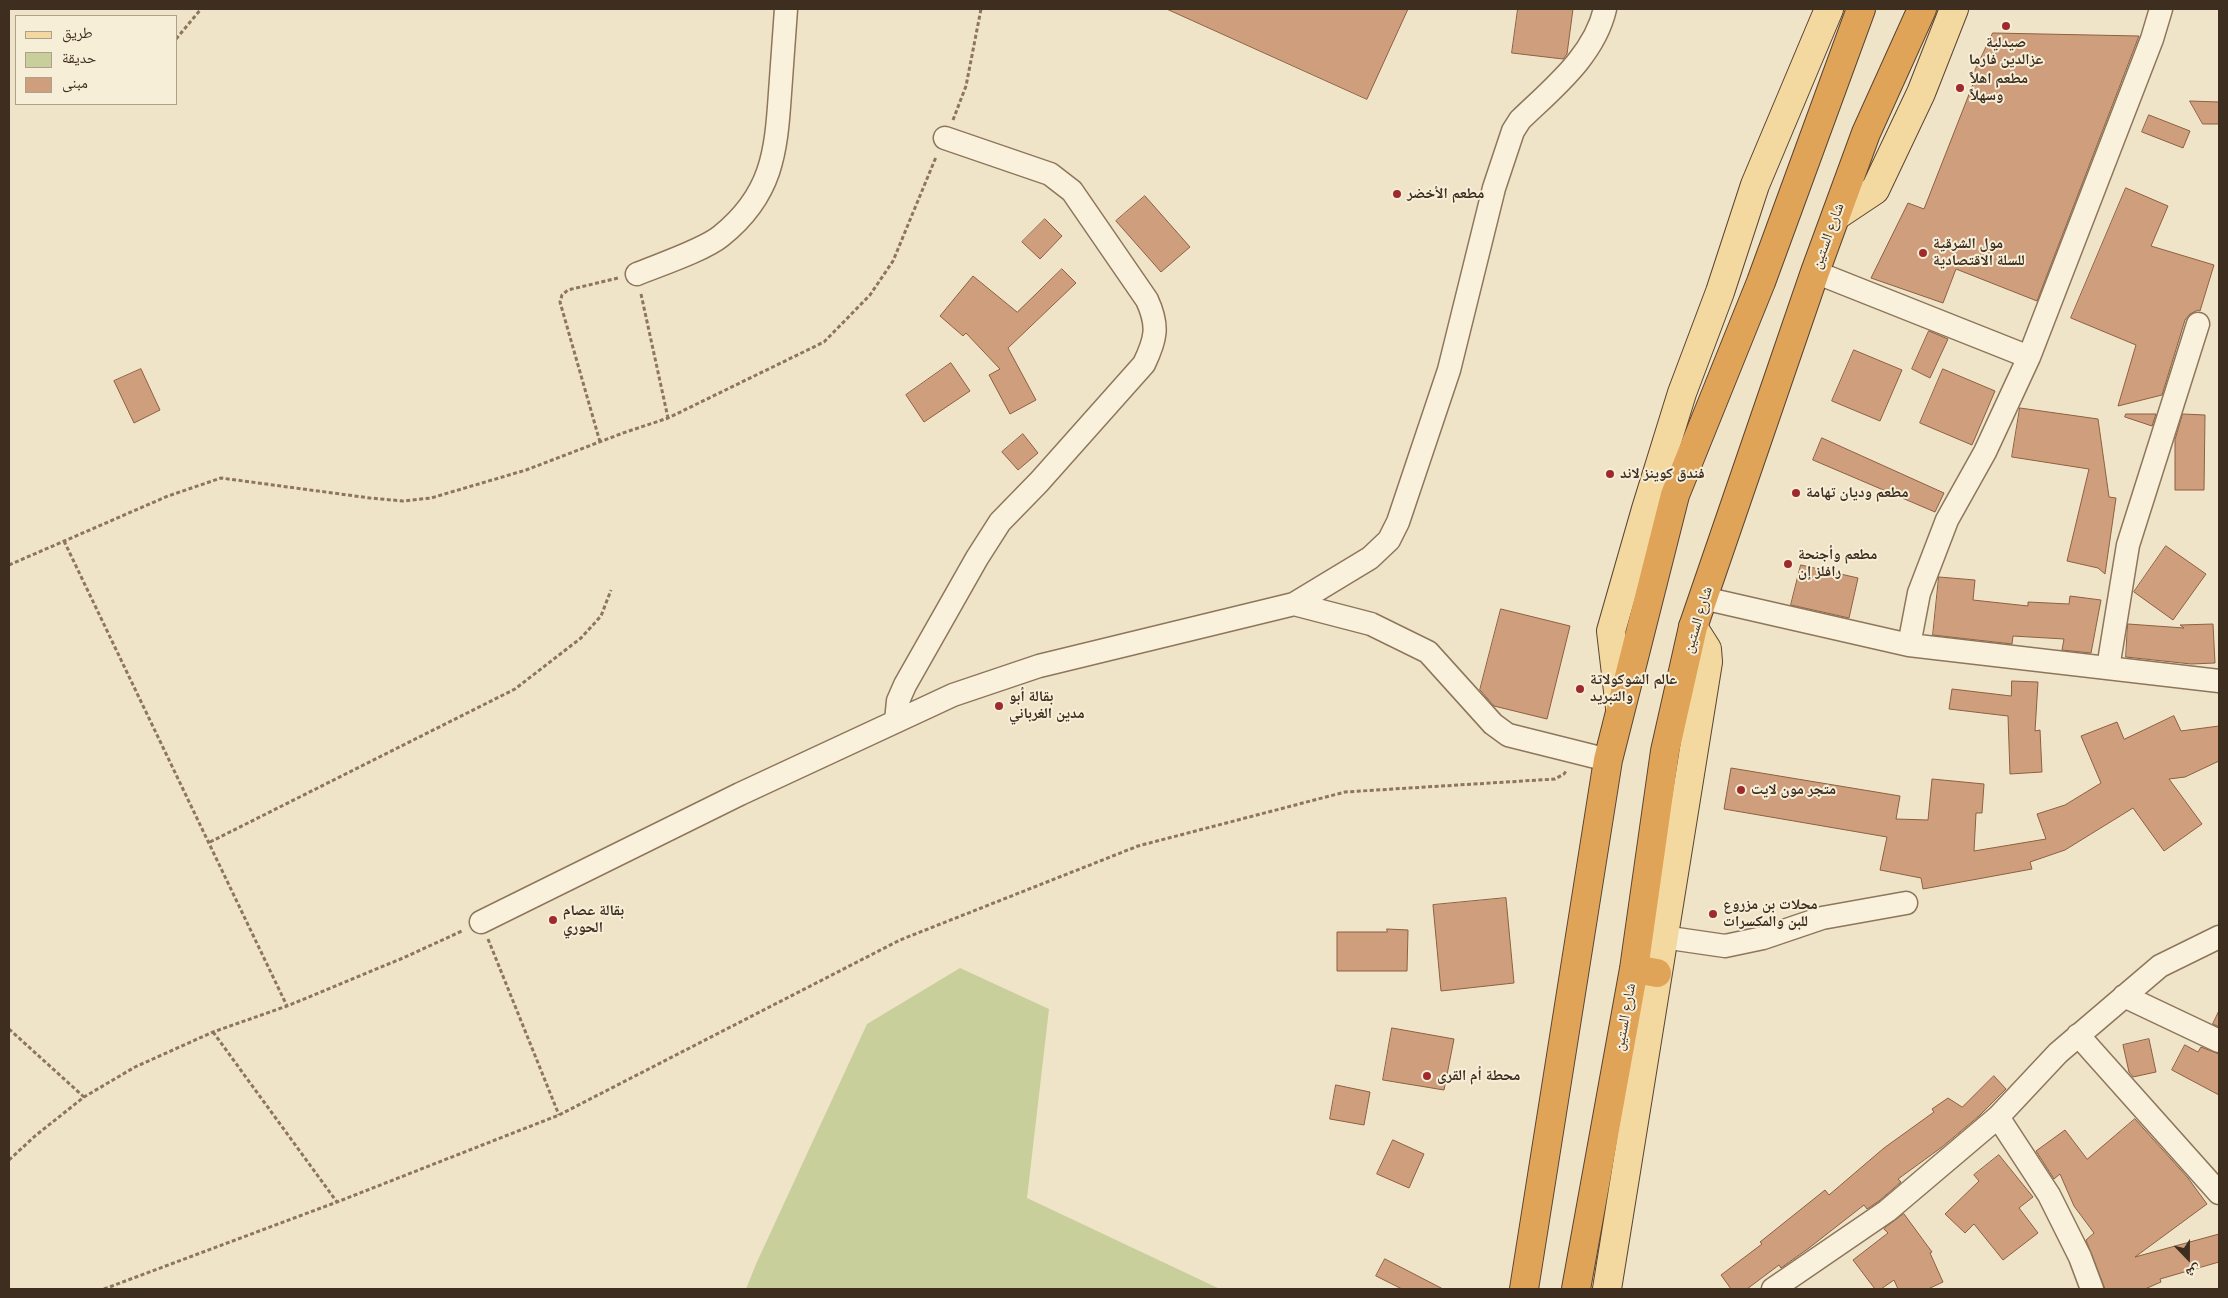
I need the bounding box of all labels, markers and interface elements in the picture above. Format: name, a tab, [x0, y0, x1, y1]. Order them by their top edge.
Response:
legend	[15, 15, 178, 105]
marker: صيدلية عزالدين فارما	[2000, 20, 2012, 32]
text: طريق	[62, 22, 93, 42]
place label: صيدلية عزالدين فارما	[1969, 34, 2043, 69]
text: حديقة	[62, 47, 96, 67]
place label: مطعم اهلاً وسهلاً	[1970, 70, 2028, 105]
text: مبنى	[62, 72, 88, 92]
marker: مطعم اهلاً وسهلاً	[1954, 82, 1966, 94]
place label: مطعم الأخضر	[1407, 185, 1484, 203]
marker: مطعم الأخضر	[1391, 188, 1403, 200]
street label: شارع الستين	[1808, 201, 1848, 271]
place label: مول الشرقية للسلة الاقتصادية	[1933, 235, 2025, 270]
marker: مول الشرقية للسلة الاقتصادية	[1917, 247, 1929, 259]
place label: فندق كوينز لاند	[1620, 465, 1705, 483]
marker: فندق كوينز لاند	[1604, 468, 1616, 480]
place label: مطعم وديان تهامة	[1806, 484, 1909, 502]
marker: مطعم وديان تهامة	[1790, 487, 1802, 499]
place label: مطعم وأجنحة رافلز إن	[1798, 546, 1877, 581]
marker: مطعم وأجنحة رافلز إن	[1782, 558, 1794, 570]
street label: شارع الستين	[1679, 585, 1717, 655]
place label: عالم الشوكولاتة والتبريد	[1590, 671, 1677, 706]
marker: عالم الشوكولاتة والتبريد	[1574, 683, 1586, 695]
place label: بقالة أبو مدين الغرباني	[1009, 688, 1084, 723]
marker: بقالة أبو مدين الغرباني	[993, 700, 1005, 712]
place label: متجر مون لايت	[1751, 781, 1836, 799]
marker: متجر مون لايت	[1735, 784, 1747, 796]
place label: محلات بن مزروع للبن والمكسرات	[1723, 896, 1818, 931]
place label: بقالة عصام الحوري	[563, 902, 624, 937]
marker: محلات بن مزروع للبن والمكسرات	[1707, 908, 1719, 920]
marker: بقالة عصام الحوري	[547, 914, 559, 926]
street label: شارع الستين	[1610, 982, 1640, 1052]
place label: محطة أم القرى	[1437, 1067, 1520, 1085]
marker: محطة أم القرى	[1421, 1070, 1433, 1082]
north arrow	[2163, 1233, 2213, 1283]
text: ش	[2183, 1261, 2204, 1284]

